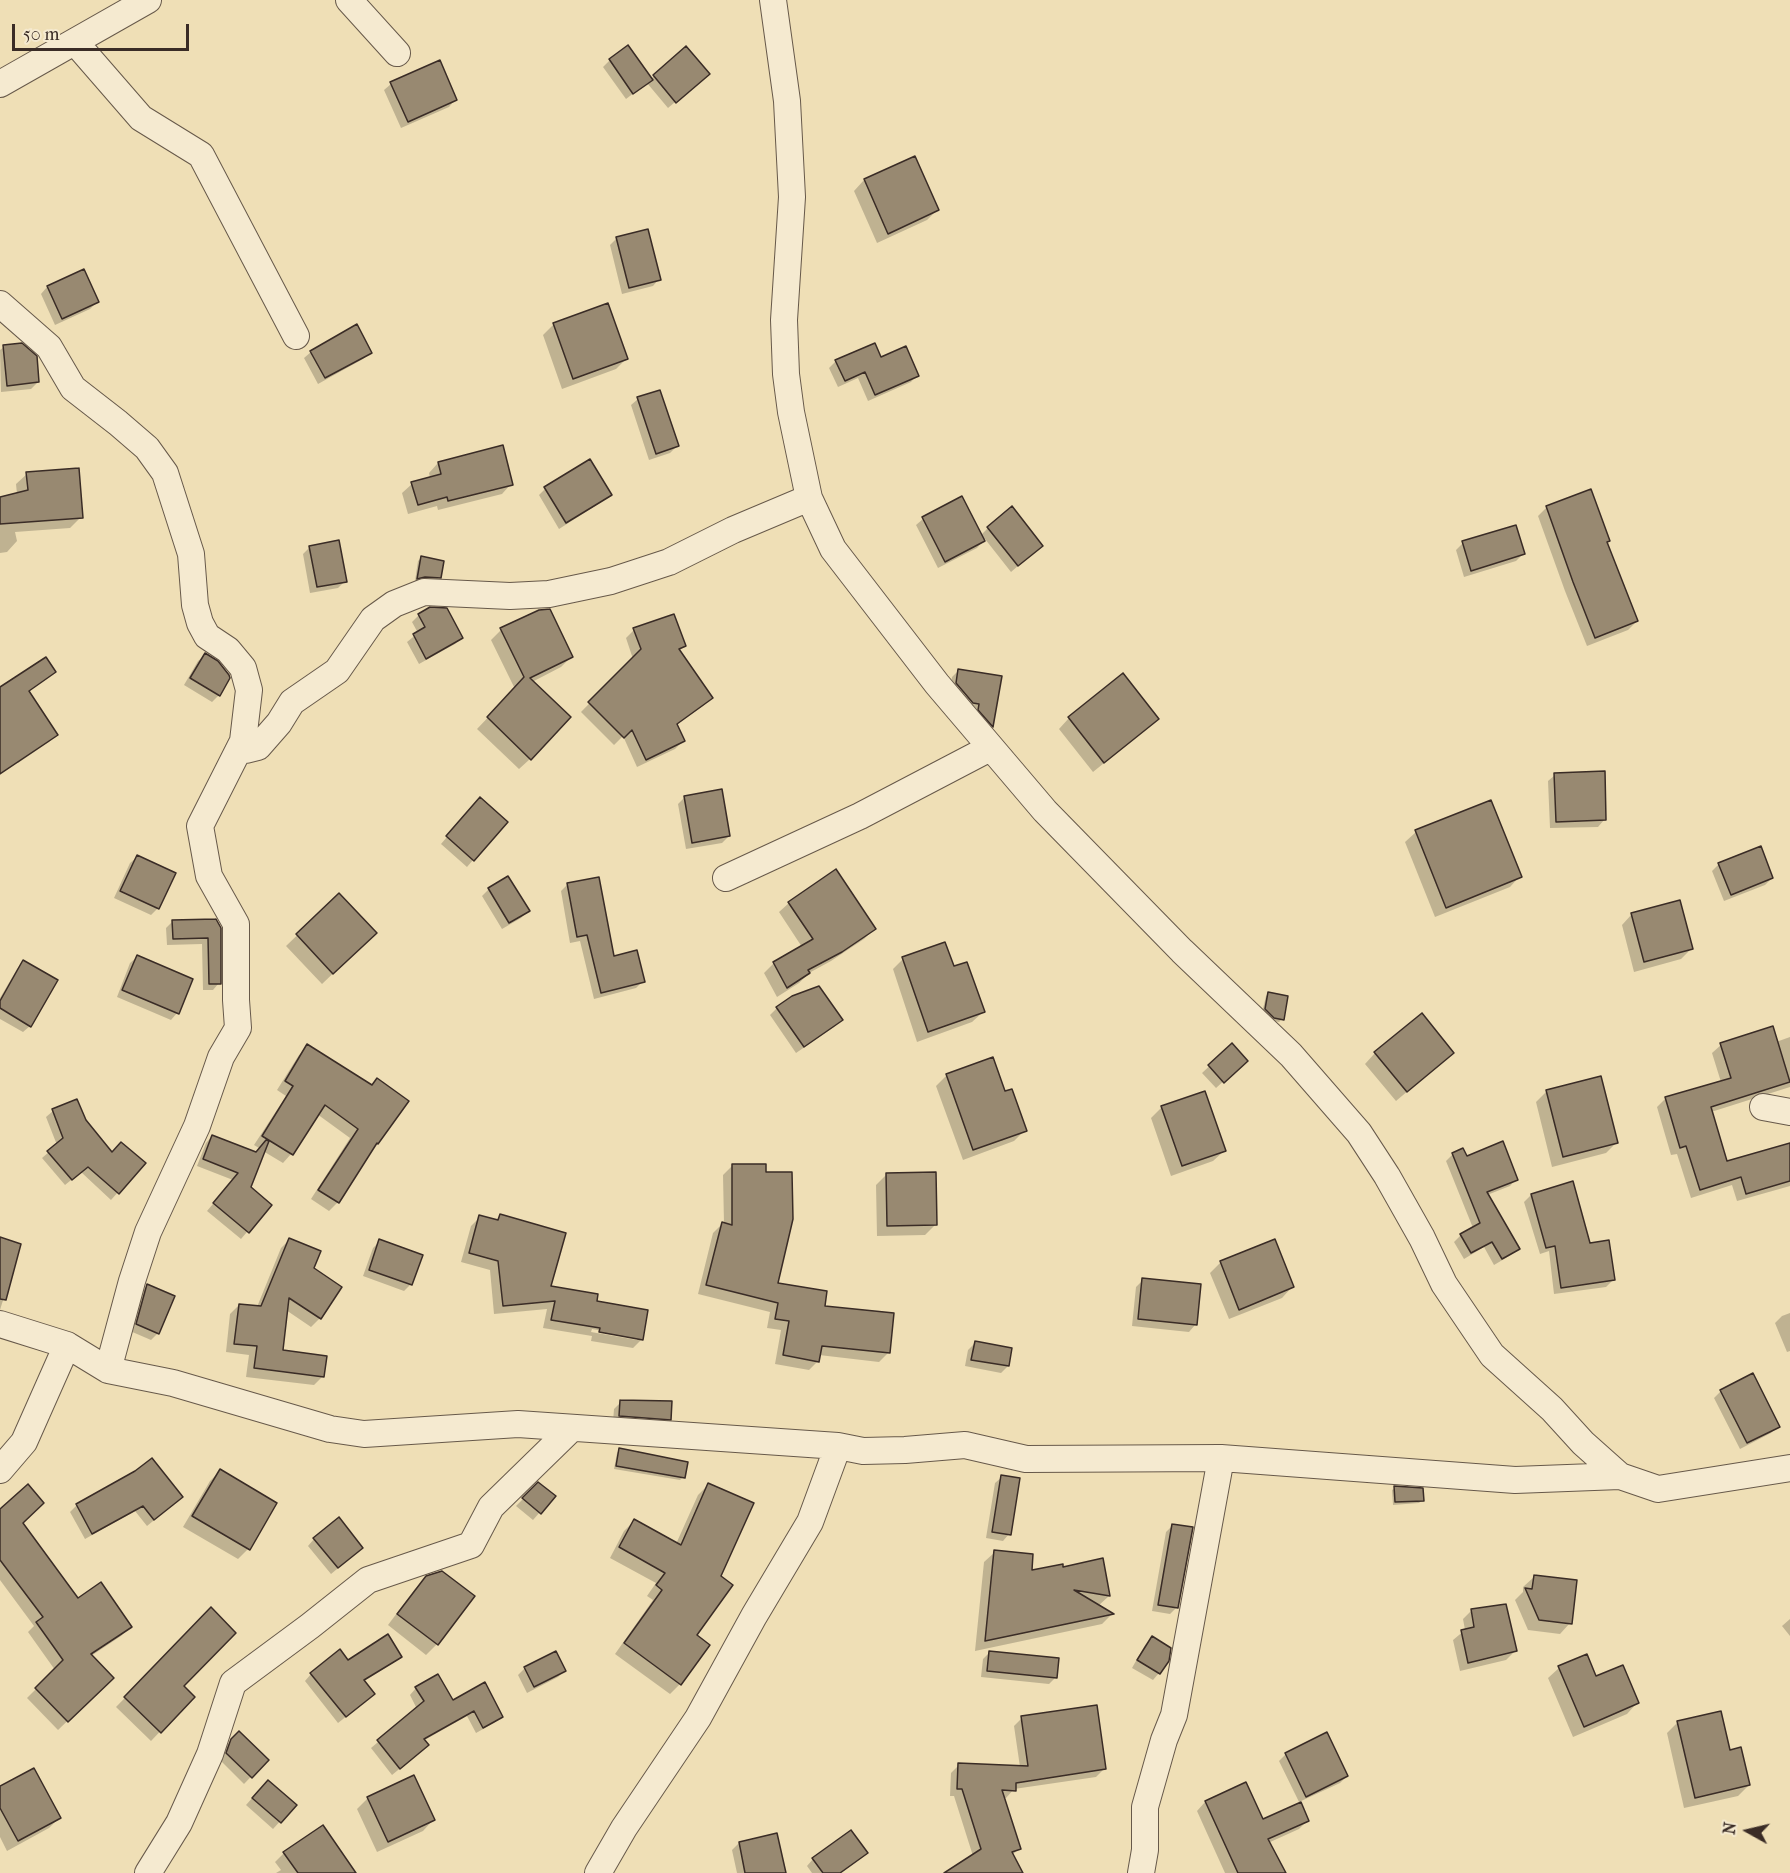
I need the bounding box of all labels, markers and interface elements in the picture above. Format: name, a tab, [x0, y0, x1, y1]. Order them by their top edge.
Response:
scale bar	[15, 12, 192, 50]
text: 50 m	[23, 24, 59, 45]
north arrow	[1718, 1801, 1778, 1861]
text: N	[1719, 1821, 1740, 1836]

